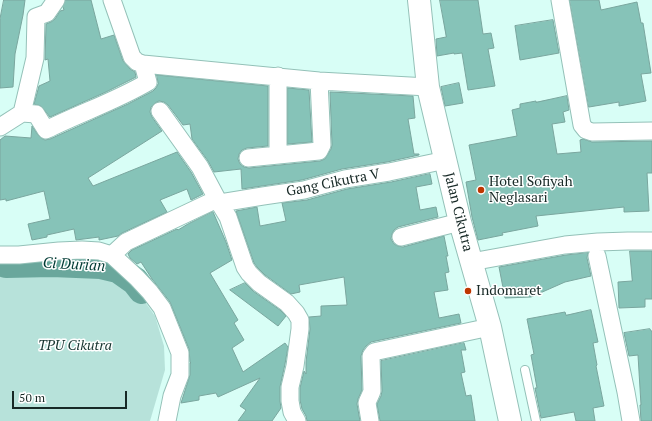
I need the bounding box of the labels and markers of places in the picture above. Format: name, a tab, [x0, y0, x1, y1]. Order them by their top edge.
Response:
place label: Hotel Sofiyah Neglasari	[489, 174, 573, 206]
marker: Hotel Sofiyah Neglasari	[476, 185, 486, 195]
place label: Indomaret	[476, 283, 542, 299]
marker: Indomaret	[463, 286, 473, 296]

